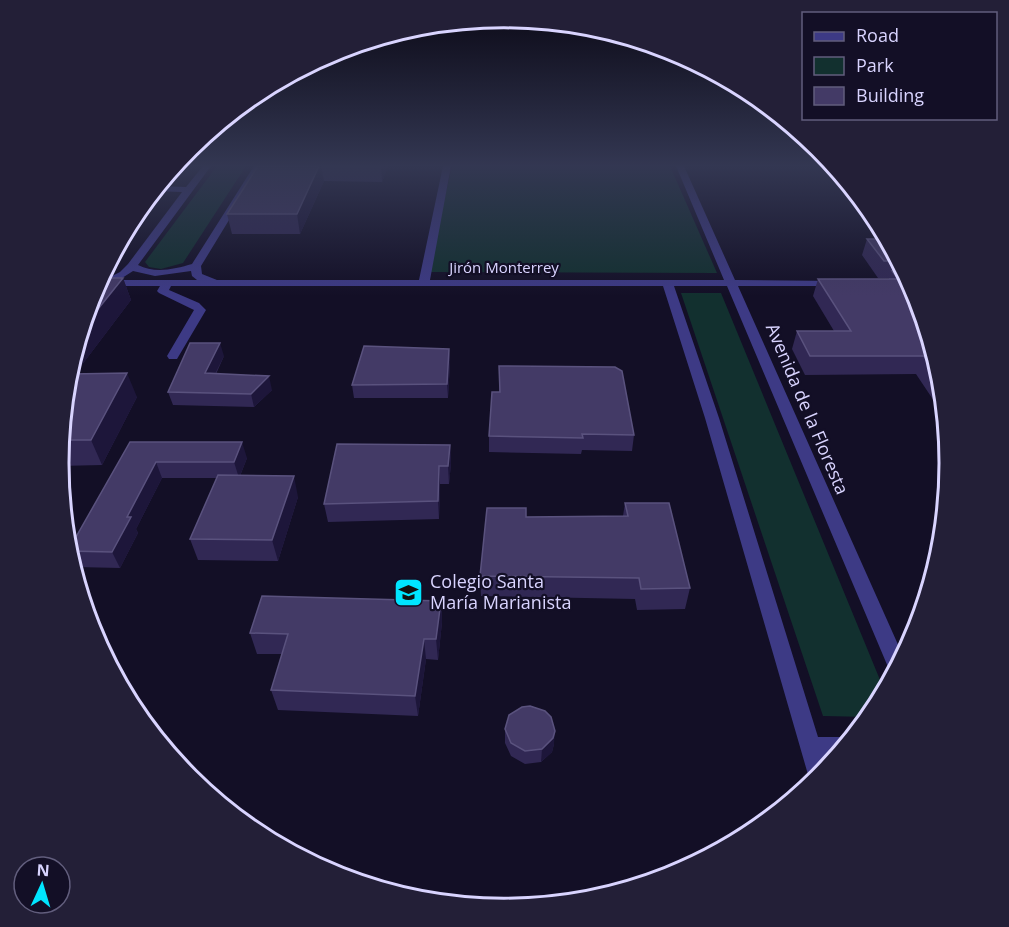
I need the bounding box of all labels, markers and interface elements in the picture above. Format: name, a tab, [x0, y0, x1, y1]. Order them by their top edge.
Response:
legend	[802, 12, 997, 120]
text: Road	[856, 23, 899, 47]
text: Park	[856, 53, 894, 77]
text: Building	[856, 83, 924, 107]
street label: Jirón Monterrey	[447, 257, 559, 277]
street label: Avenida de la Floresta	[761, 319, 855, 498]
place label: Colegio Santa María Marianista	[430, 569, 571, 614]
school or university icon: Colegio Santa María Marianista	[393, 576, 425, 608]
north arrow	[12, 855, 72, 915]
text: N	[36, 859, 50, 881]

